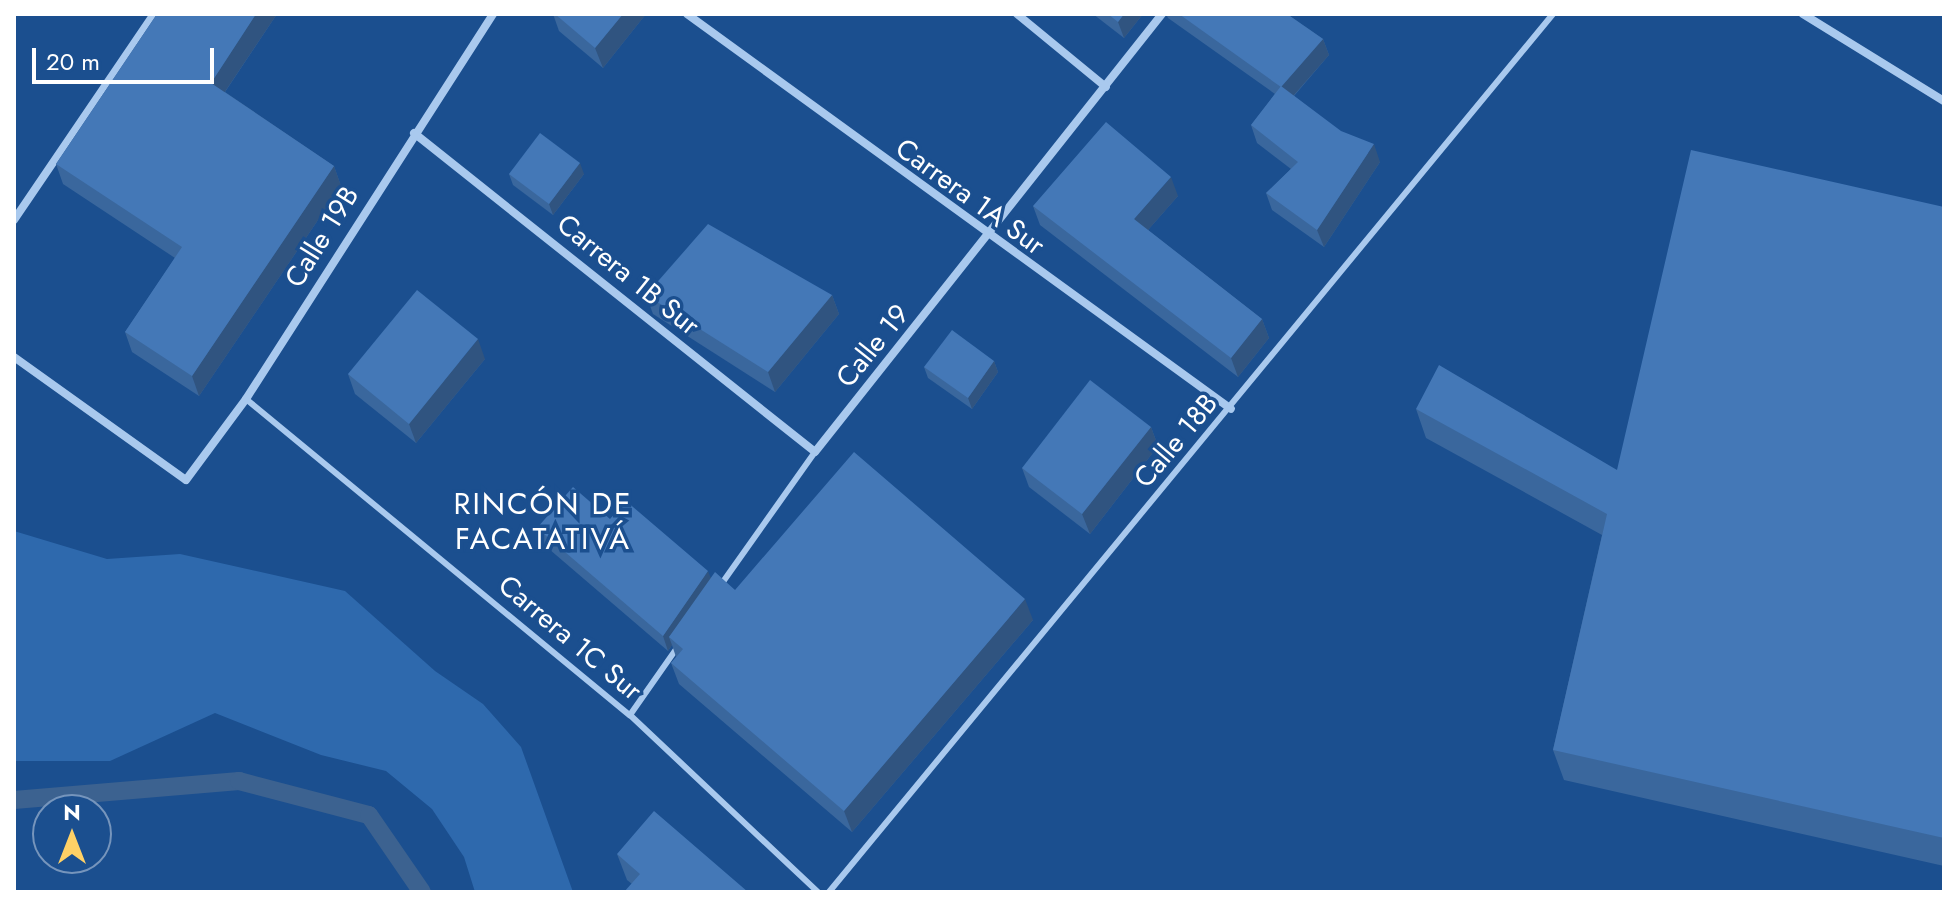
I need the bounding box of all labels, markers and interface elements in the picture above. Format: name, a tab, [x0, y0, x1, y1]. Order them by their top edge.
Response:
scale bar	[36, 32, 218, 82]
text: 20 m	[46, 44, 100, 79]
street label: Carrera 1A Sur	[889, 132, 1051, 262]
street label: Calle 19B	[278, 180, 366, 294]
street label: Carrera 1B Sur	[550, 207, 706, 343]
street label: Calle 19	[829, 298, 917, 394]
street label: Calle 18B	[1127, 387, 1225, 495]
district label: RINCÓN DE FACATATIVÁ	[454, 486, 632, 556]
street label: Carrera 1C Sur	[491, 568, 649, 708]
north arrow	[32, 794, 112, 874]
text: N	[63, 796, 81, 828]

